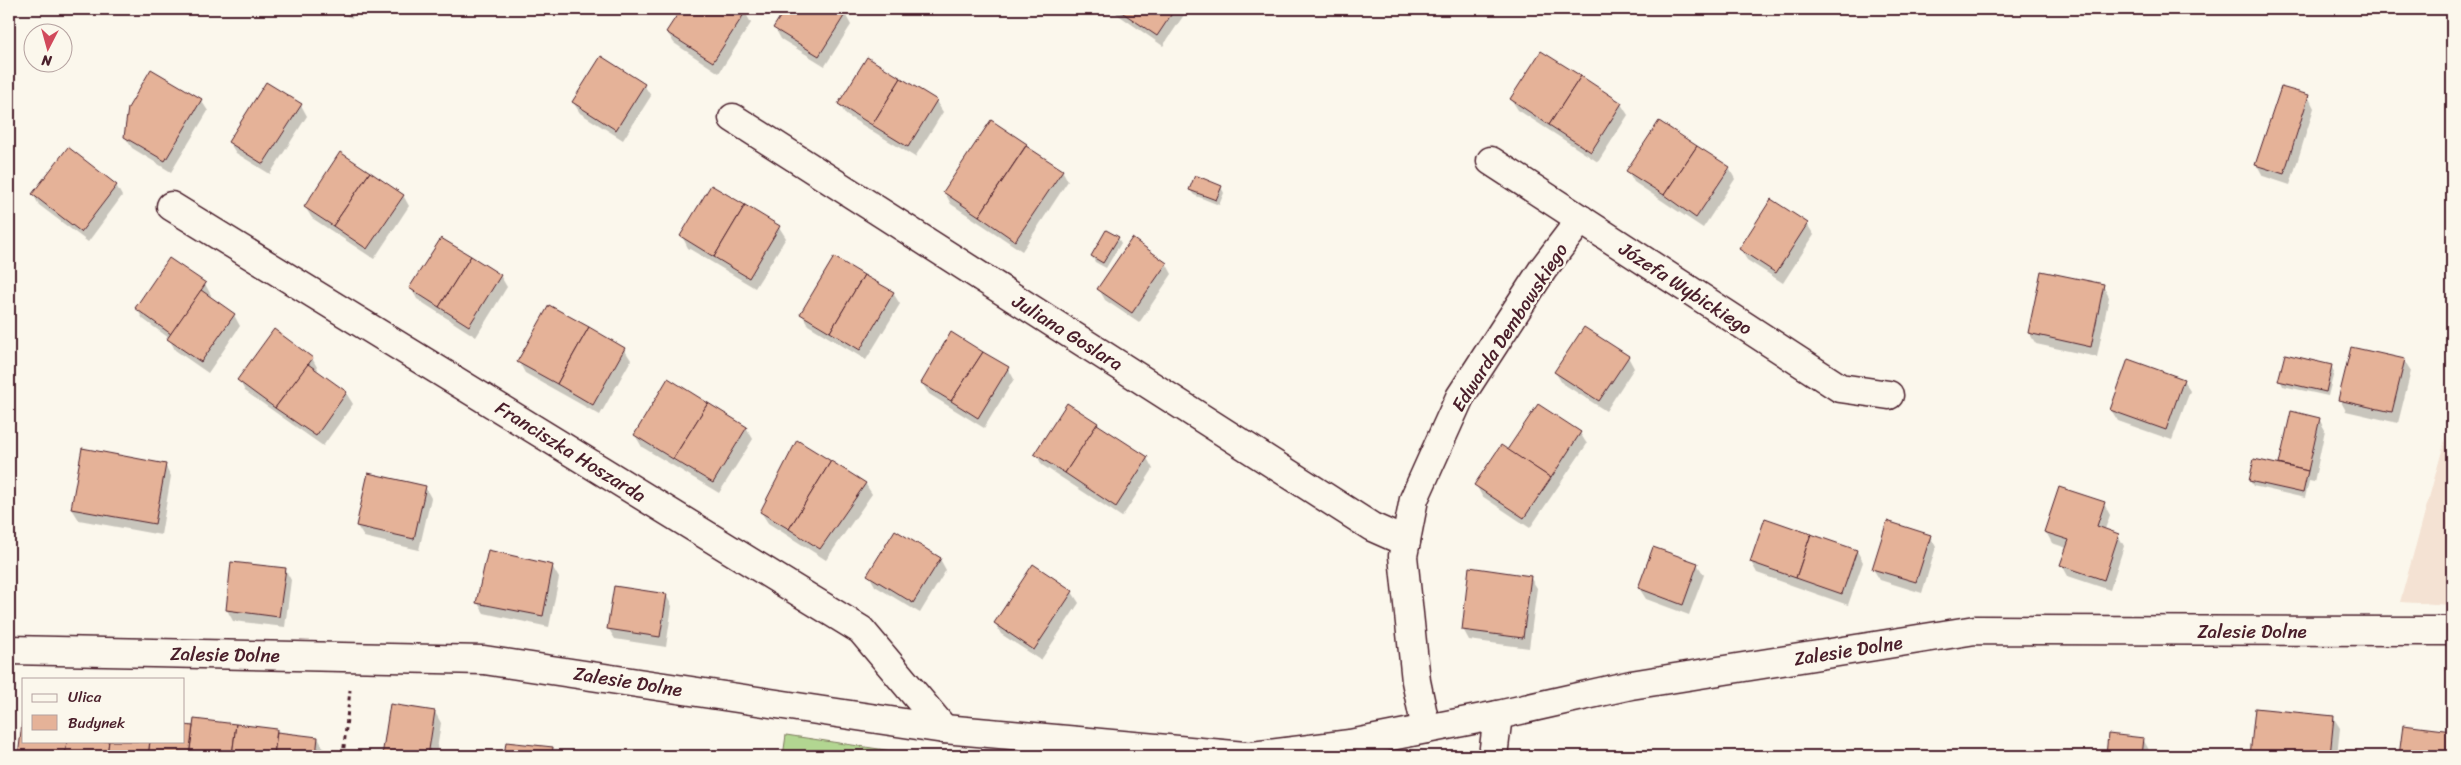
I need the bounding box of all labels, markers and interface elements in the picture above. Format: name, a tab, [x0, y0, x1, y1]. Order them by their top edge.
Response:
north arrow	[22, 22, 72, 72]
text: N	[40, 47, 54, 73]
street label: Józefa Wybickiego	[1611, 232, 1759, 344]
street label: Edwarda Dembowskiego	[1442, 236, 1577, 418]
street label: Juliana Goslara	[1005, 285, 1130, 380]
street label: Franciszka Hoszarda	[489, 392, 653, 511]
street label: Zalesie Dolne	[2197, 615, 2307, 648]
street label: Zalesie Dolne	[1791, 626, 1905, 675]
street label: Zalesie Dolne	[170, 637, 280, 672]
street label: Zalesie Dolne	[571, 657, 685, 706]
legend	[22, 678, 185, 742]
text: Ulica	[68, 684, 102, 710]
text: Budynek	[68, 710, 126, 736]

